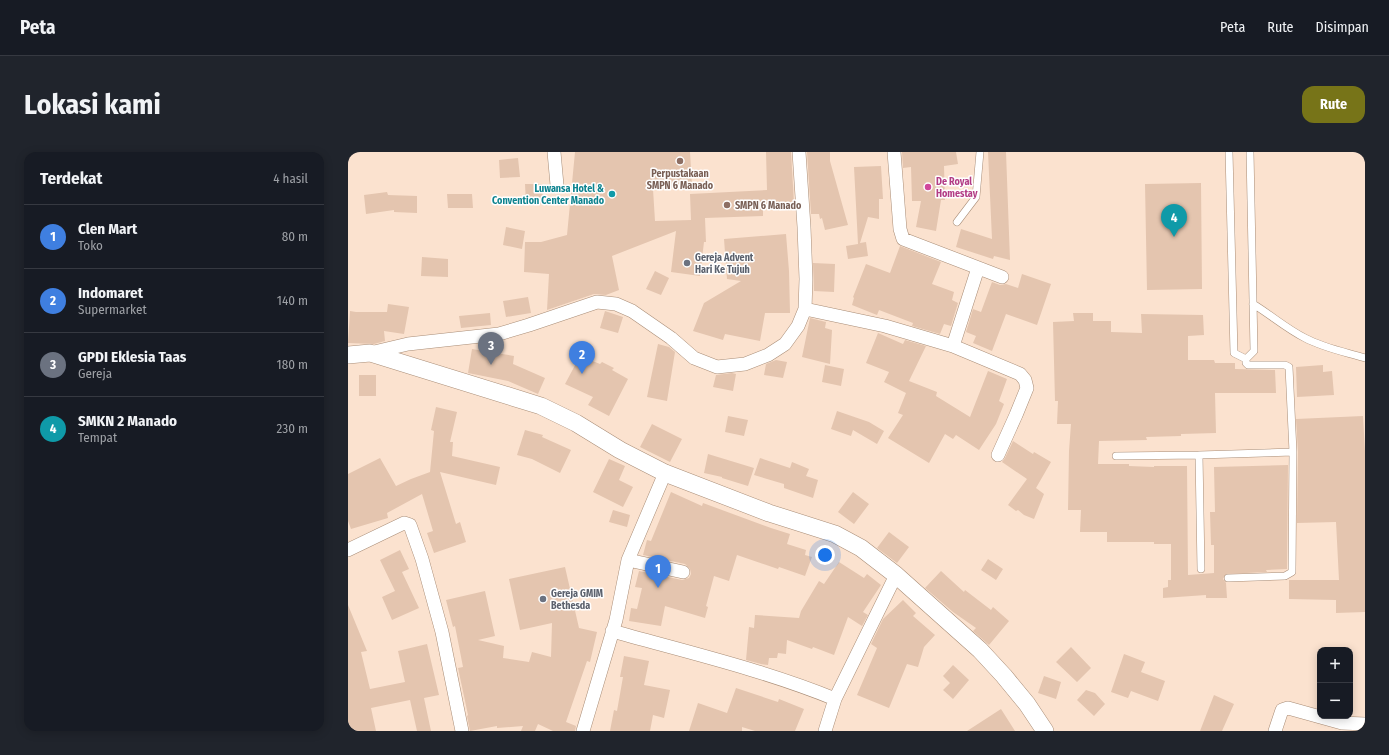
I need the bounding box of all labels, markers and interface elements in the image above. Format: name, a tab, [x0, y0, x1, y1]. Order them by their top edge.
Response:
text: Peta	[20, 16, 55, 39]
text: Peta	[1220, 19, 1245, 36]
text: Rute	[1267, 19, 1294, 36]
text: Disimpan	[1316, 19, 1369, 36]
button: Rute	[1302, 86, 1365, 123]
text: Lokasi kami	[24, 88, 161, 121]
marker: Perpustakaan SMPN 6 Manado	[675, 156, 685, 166]
text: Terdekat	[40, 168, 102, 189]
place label: Perpustakaan SMPN 6 Manado	[647, 168, 714, 192]
text: 4 hasil	[273, 171, 308, 186]
place label: De Royal Homestay	[936, 176, 978, 200]
marker: De Royal Homestay	[923, 182, 933, 192]
place label: Luwansa Hotel & Convention Center Manado	[492, 183, 605, 207]
marker: Luwansa Hotel & Convention Center Manado	[607, 189, 617, 199]
marker: SMPN 6 Manado	[722, 200, 732, 210]
place label: SMPN 6 Manado	[735, 200, 802, 212]
pin: 4	[1161, 204, 1187, 237]
text: Clen Mart	[78, 220, 137, 238]
text: 1	[50, 229, 56, 244]
text: 80 m	[282, 229, 308, 244]
text: Toko	[78, 238, 103, 253]
place label: Gereja Advent Hari Ke Tujuh	[695, 252, 754, 276]
marker: Gereja Advent Hari Ke Tujuh	[682, 258, 692, 268]
text: Indomaret	[78, 284, 143, 302]
text: 2	[50, 293, 56, 308]
text: 140 m	[277, 293, 308, 308]
text: Supermarket	[78, 302, 147, 317]
pin: 3	[478, 332, 504, 365]
pin: 2	[569, 341, 595, 374]
text: GPDI Eklesia Taas	[78, 348, 186, 366]
text: 3	[50, 357, 56, 372]
text: 180 m	[277, 357, 308, 372]
text: Gereja	[78, 366, 112, 381]
text: SMKN 2 Manado	[78, 412, 177, 430]
text: 4	[50, 421, 56, 436]
text: 230 m	[277, 421, 308, 436]
text: Tempat	[78, 430, 117, 445]
your location	[815, 545, 835, 565]
pin: 1	[645, 555, 671, 588]
place label: Gereja GMIM Bethesda	[551, 588, 603, 612]
marker: Gereja GMIM Bethesda	[538, 594, 548, 604]
map controls	[1317, 647, 1353, 719]
button: +	[1317, 647, 1353, 683]
button: −	[1317, 683, 1353, 719]

